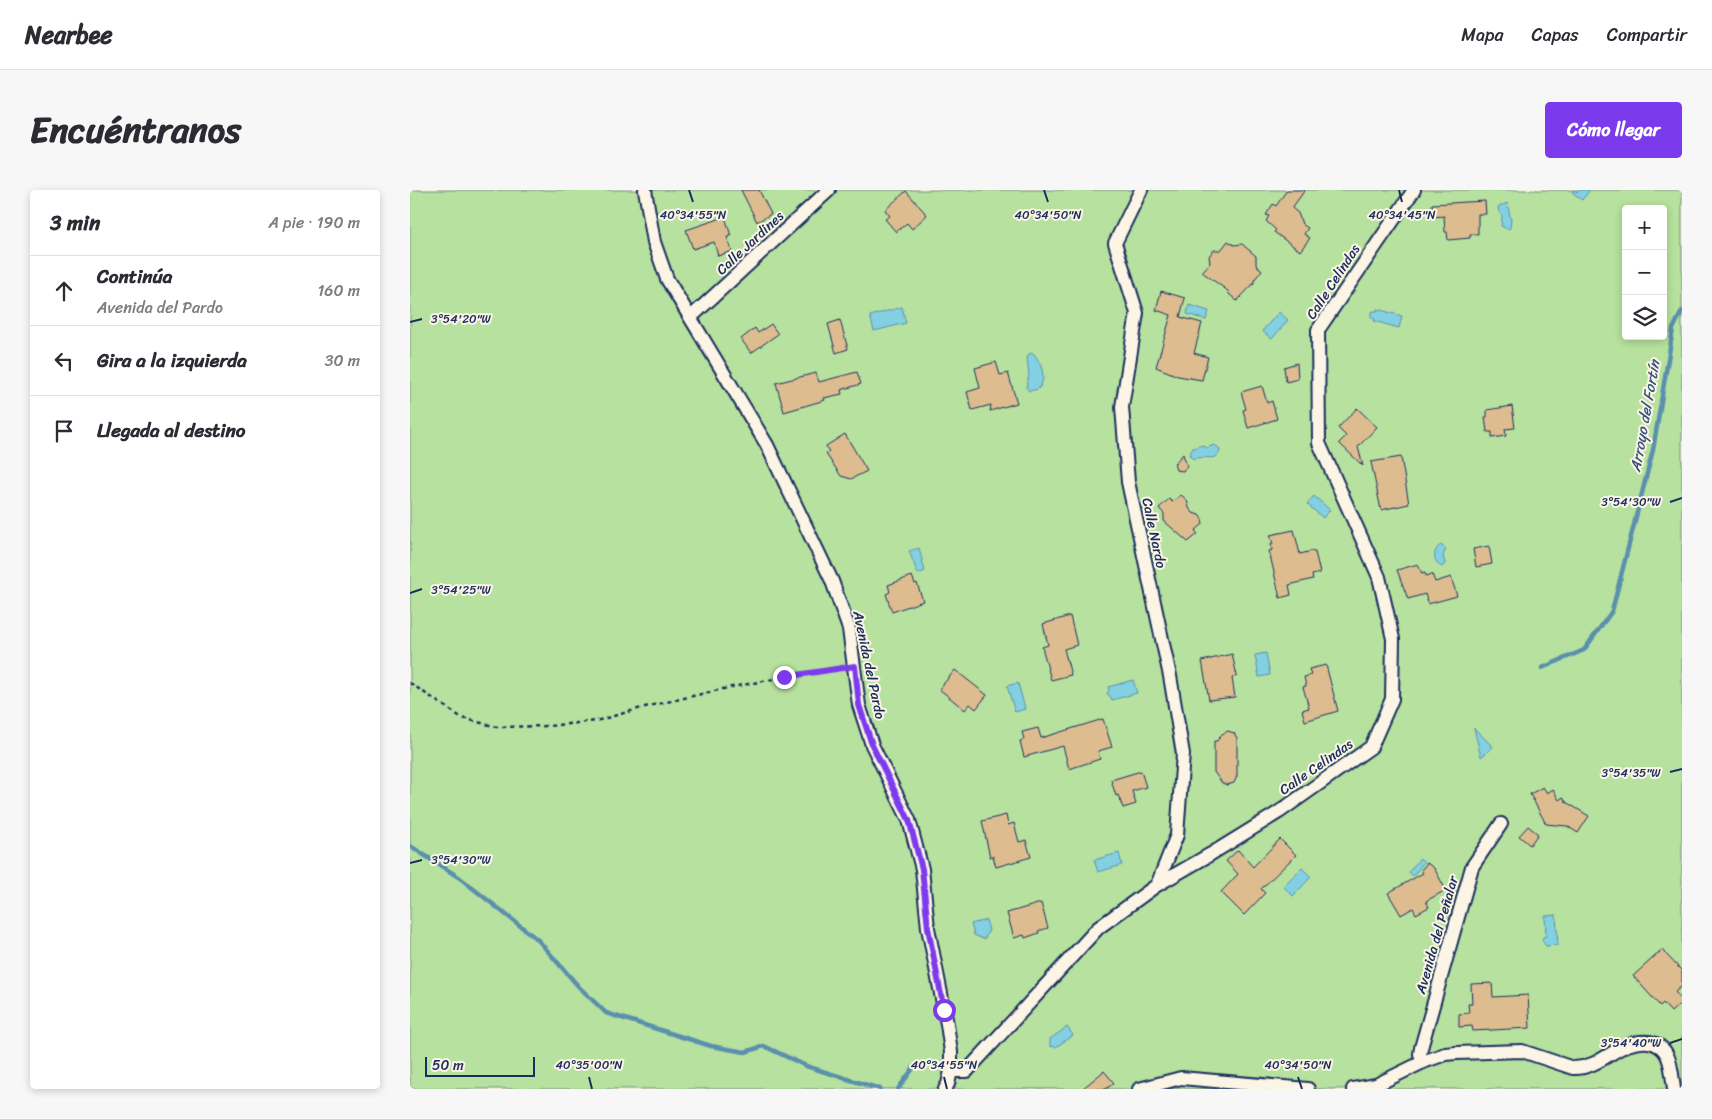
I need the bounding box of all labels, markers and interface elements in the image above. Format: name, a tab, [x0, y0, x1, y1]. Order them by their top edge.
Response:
text: Nearbee	[25, 14, 113, 56]
text: Mapa	[1461, 19, 1504, 51]
text: Capas	[1532, 19, 1579, 51]
text: Compartir	[1607, 19, 1687, 51]
text: Encuéntranos	[30, 99, 241, 161]
button: Cómo llegar	[1545, 102, 1682, 158]
text: 3 min	[50, 204, 100, 242]
text: 40°34'55"N	[660, 204, 727, 226]
street label: Calle Jardines	[710, 204, 790, 281]
text: 40°34'50"N	[1015, 204, 1082, 226]
text: 40°34'45"N	[1369, 204, 1436, 226]
map controls	[1622, 205, 1667, 340]
button: +	[1622, 205, 1667, 250]
text: A pie · 190 m	[268, 208, 360, 237]
street label: Calle Celindas	[1299, 239, 1367, 325]
button: −	[1622, 250, 1667, 295]
text: Continúa	[97, 260, 172, 293]
text: 160 m	[317, 276, 360, 305]
icon: ahead	[50, 277, 78, 305]
text: Avenida del Pardo	[97, 293, 223, 322]
button: layers	[1622, 295, 1667, 340]
text: 3°54'20"W	[431, 308, 492, 330]
text: Gira a la izquierda	[97, 344, 247, 377]
text: 30 m	[325, 346, 360, 375]
icon: left	[50, 347, 78, 375]
water label: Arroyo del Fortín	[1622, 356, 1668, 475]
text: Llegada al destino	[97, 414, 246, 447]
icon: arrive	[50, 417, 78, 445]
text: 3°54'30"W	[1601, 491, 1661, 513]
street label: Calle Nardo	[1134, 495, 1174, 571]
text: 3°54'25"W	[431, 579, 491, 601]
street label: Avenida del Pardo	[845, 608, 893, 722]
route end	[773, 666, 796, 689]
street label: Calle Celindas	[1274, 732, 1358, 802]
text: 3°54'35"W	[1601, 762, 1661, 784]
text: 3°54'30"W	[431, 849, 491, 871]
street label: Avenida del Peñalar	[1408, 872, 1466, 998]
route start	[933, 999, 956, 1022]
text: 3°54'40"W	[1601, 1032, 1662, 1054]
text: 50 m	[432, 1053, 464, 1078]
scale bar	[425, 1054, 535, 1077]
text: 40°35'00"N	[555, 1054, 623, 1076]
text: 40°34'55"N	[911, 1054, 978, 1076]
text: 40°34'50"N	[1265, 1054, 1332, 1076]

